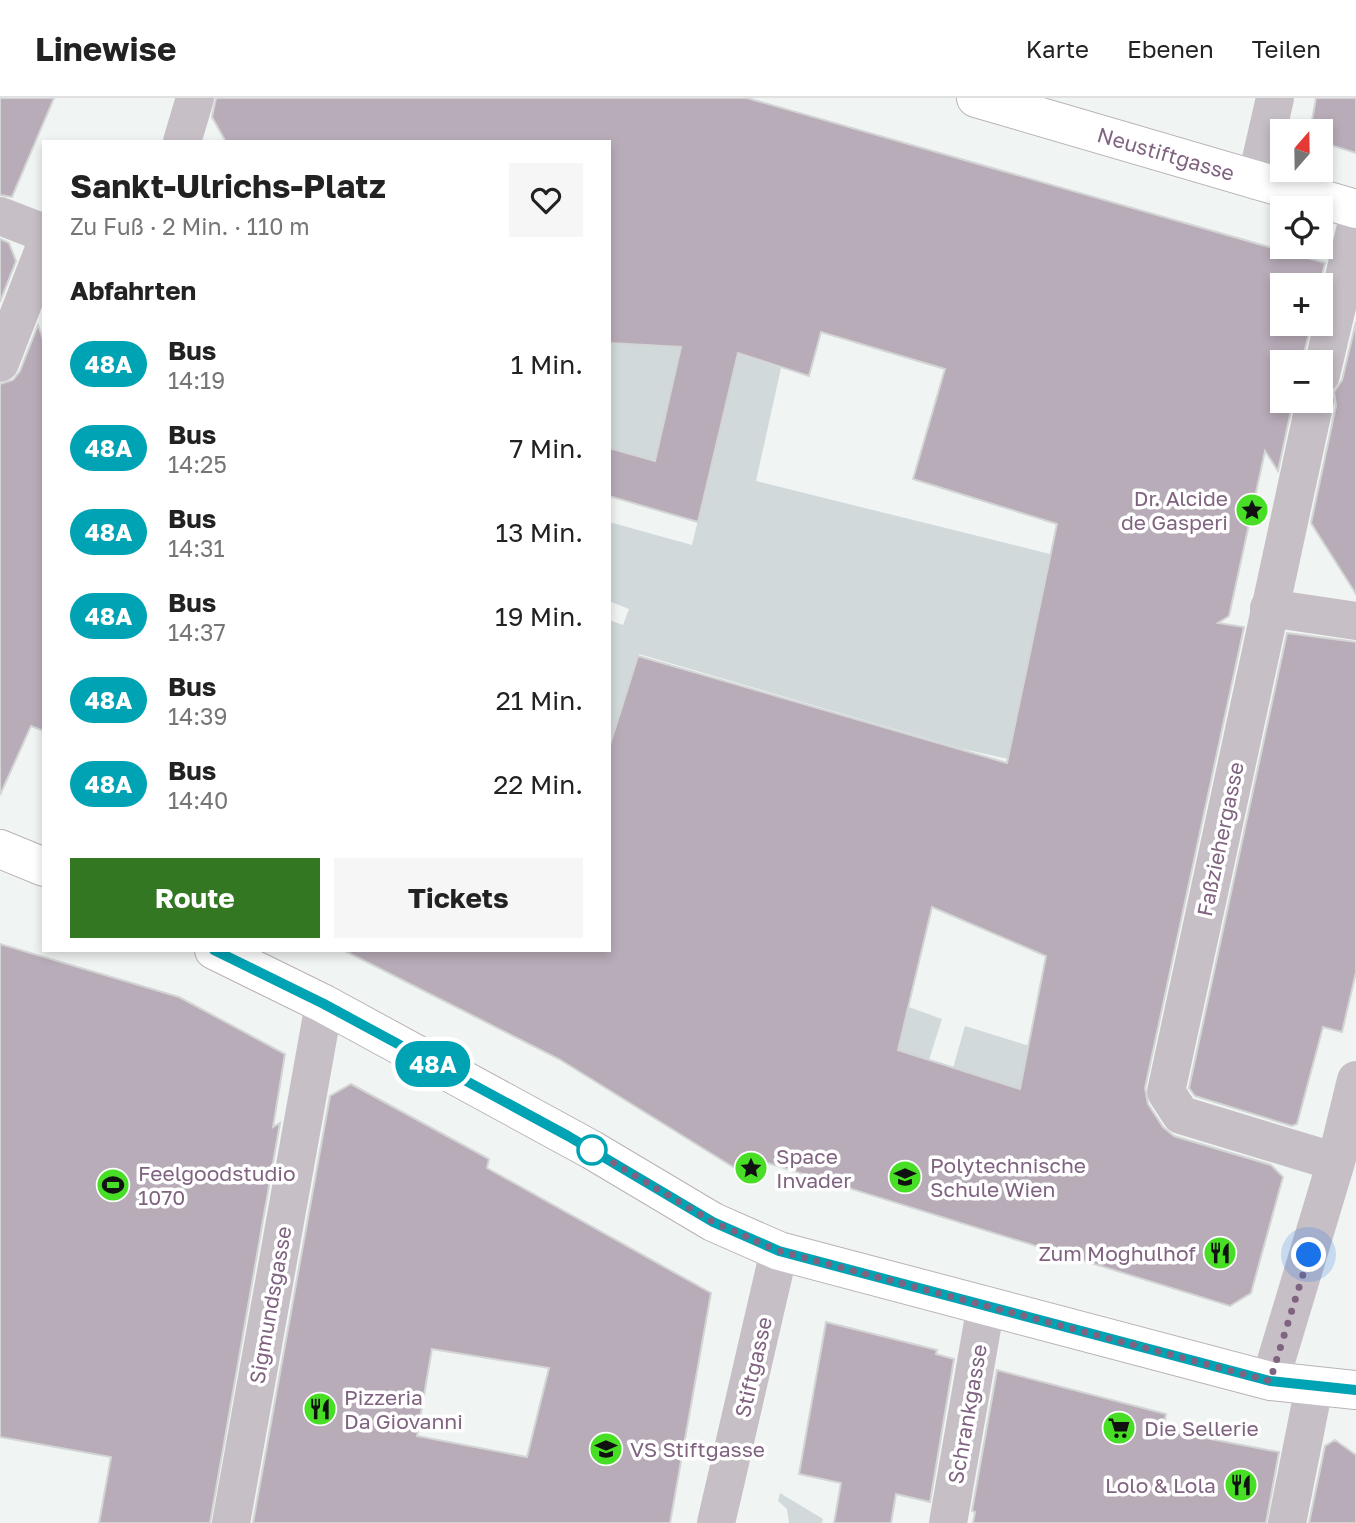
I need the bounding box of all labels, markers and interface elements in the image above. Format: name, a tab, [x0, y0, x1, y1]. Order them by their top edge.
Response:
text: Linewise	[35, 29, 177, 68]
text: Karte	[1026, 34, 1089, 63]
text: Ebenen	[1127, 34, 1214, 63]
text: Teilen	[1252, 34, 1321, 63]
north arrow	[1270, 119, 1334, 182]
map controls	[1270, 119, 1333, 413]
street label: Neustiftgasse	[1094, 121, 1238, 186]
button: heart	[509, 163, 583, 237]
text: Sankt-Ulrichs-Platz	[70, 166, 386, 205]
button: locate	[1270, 196, 1333, 259]
text: Zu Fuß · 2 Min. · 110 m	[70, 212, 310, 240]
button: +	[1270, 273, 1333, 336]
text: Abfahrten	[70, 275, 196, 306]
text: Bus	[168, 335, 216, 366]
text: 48A	[85, 349, 132, 378]
text: 1 Min.	[511, 349, 583, 380]
button: −	[1270, 350, 1333, 413]
text: 14:19	[168, 366, 225, 394]
text: Bus	[168, 419, 216, 450]
text: 48A	[85, 433, 132, 462]
text: 7 Min.	[510, 433, 583, 464]
text: 14:25	[168, 450, 227, 478]
place label: Dr. Alcide de Gasperi	[1121, 485, 1228, 535]
place icon: Dr. Alcide de Gasperi	[1233, 491, 1271, 529]
text: Bus	[168, 503, 216, 534]
text: 48A	[85, 517, 132, 546]
text: 13 Min.	[496, 517, 583, 548]
text: 14:31	[168, 534, 225, 562]
text: Bus	[168, 587, 216, 618]
text: 48A	[85, 601, 132, 630]
text: 19 Min.	[495, 601, 583, 632]
text: 14:37	[168, 618, 226, 646]
text: Bus	[168, 671, 216, 702]
text: 48A	[85, 685, 132, 714]
text: 21 Min.	[496, 685, 583, 716]
text: 14:39	[168, 702, 227, 730]
text: Bus	[168, 755, 216, 786]
street label: Faßziehergasse	[1191, 760, 1249, 918]
text: 48A	[85, 769, 132, 798]
text: 22 Min.	[493, 769, 583, 800]
text: 14:40	[168, 786, 228, 814]
button: Route	[70, 858, 320, 938]
button: Tickets	[334, 858, 583, 938]
line badge: 48A	[393, 1041, 473, 1087]
text: 48A	[409, 1049, 457, 1078]
unlabelled marker	[577, 1135, 607, 1165]
place label: Space Invader	[776, 1143, 851, 1193]
place icon: Space Invader	[732, 1149, 770, 1187]
place label: Polytechnische Schule Wien	[930, 1152, 1086, 1202]
school or university icon: Polytechnische Schule Wien	[886, 1158, 924, 1196]
place label: Feelgoodstudio 1070	[138, 1160, 296, 1210]
sports icon: Feelgoodstudio 1070	[94, 1166, 132, 1204]
street label: Sigmundsgasse	[243, 1224, 297, 1386]
restaurant icon: Zum Moghulhof	[1201, 1234, 1239, 1272]
your location	[1291, 1237, 1326, 1272]
place label: Zum Moghulhof	[1038, 1240, 1196, 1266]
street label: Stiftgasse	[729, 1314, 777, 1420]
street label: Schrankgasse	[942, 1342, 992, 1486]
place label: Pizzeria Da Giovanni	[344, 1384, 463, 1434]
restaurant icon: Pizzeria Da Giovanni	[301, 1390, 339, 1428]
supermarket icon: Die Sellerie	[1100, 1409, 1138, 1447]
place label: Die Sellerie	[1144, 1415, 1259, 1441]
school or university icon: VS Stiftgasse	[587, 1430, 625, 1468]
place label: VS Stiftgasse	[630, 1436, 765, 1462]
restaurant icon: Lolo & Lola	[1222, 1466, 1260, 1504]
place label: Lolo & Lola	[1105, 1472, 1216, 1498]

